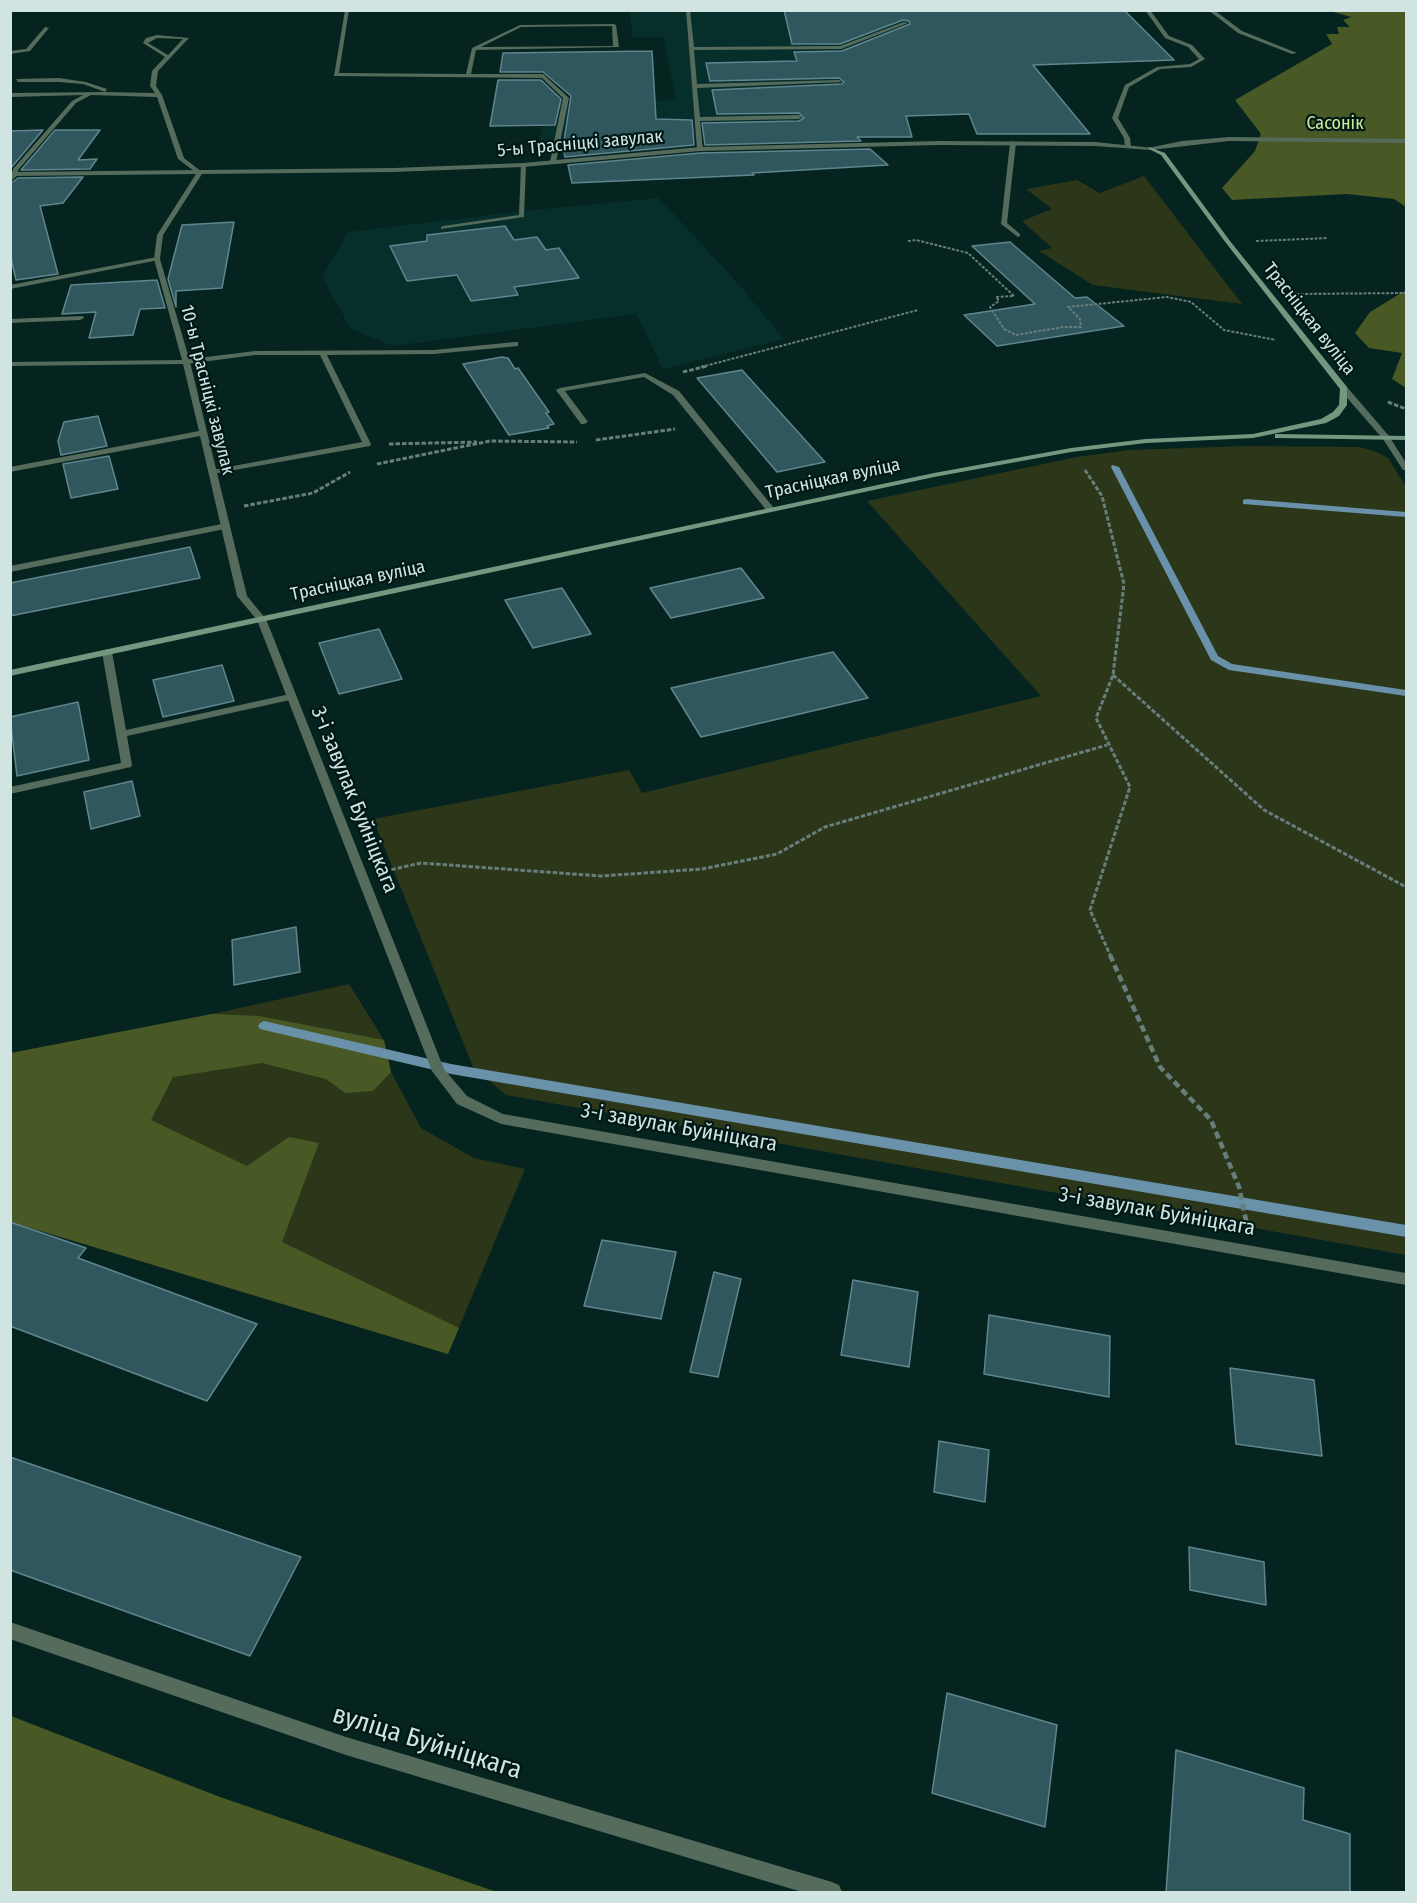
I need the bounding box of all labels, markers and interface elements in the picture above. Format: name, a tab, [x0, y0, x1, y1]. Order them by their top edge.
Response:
park label: Сасонік	[1306, 113, 1364, 135]
street label: 5-ы Трасніцкі завулак	[496, 126, 664, 162]
street label: Трасніцкая вуліца	[1258, 258, 1360, 380]
street label: 10-ы Трасніцкі завулак	[175, 303, 239, 477]
street label: Трасніцкая вуліца	[764, 454, 902, 504]
street label: Трасніцкая вуліца	[289, 556, 427, 606]
street label: 3-і завулак Буйніцкага	[305, 703, 403, 897]
street label: 3-і завулак Буйніцкага	[579, 1098, 779, 1158]
street label: 3-і завулак Буйніцкага	[1057, 1182, 1257, 1242]
street label: вуліца Буйніцкага	[329, 1699, 525, 1787]

